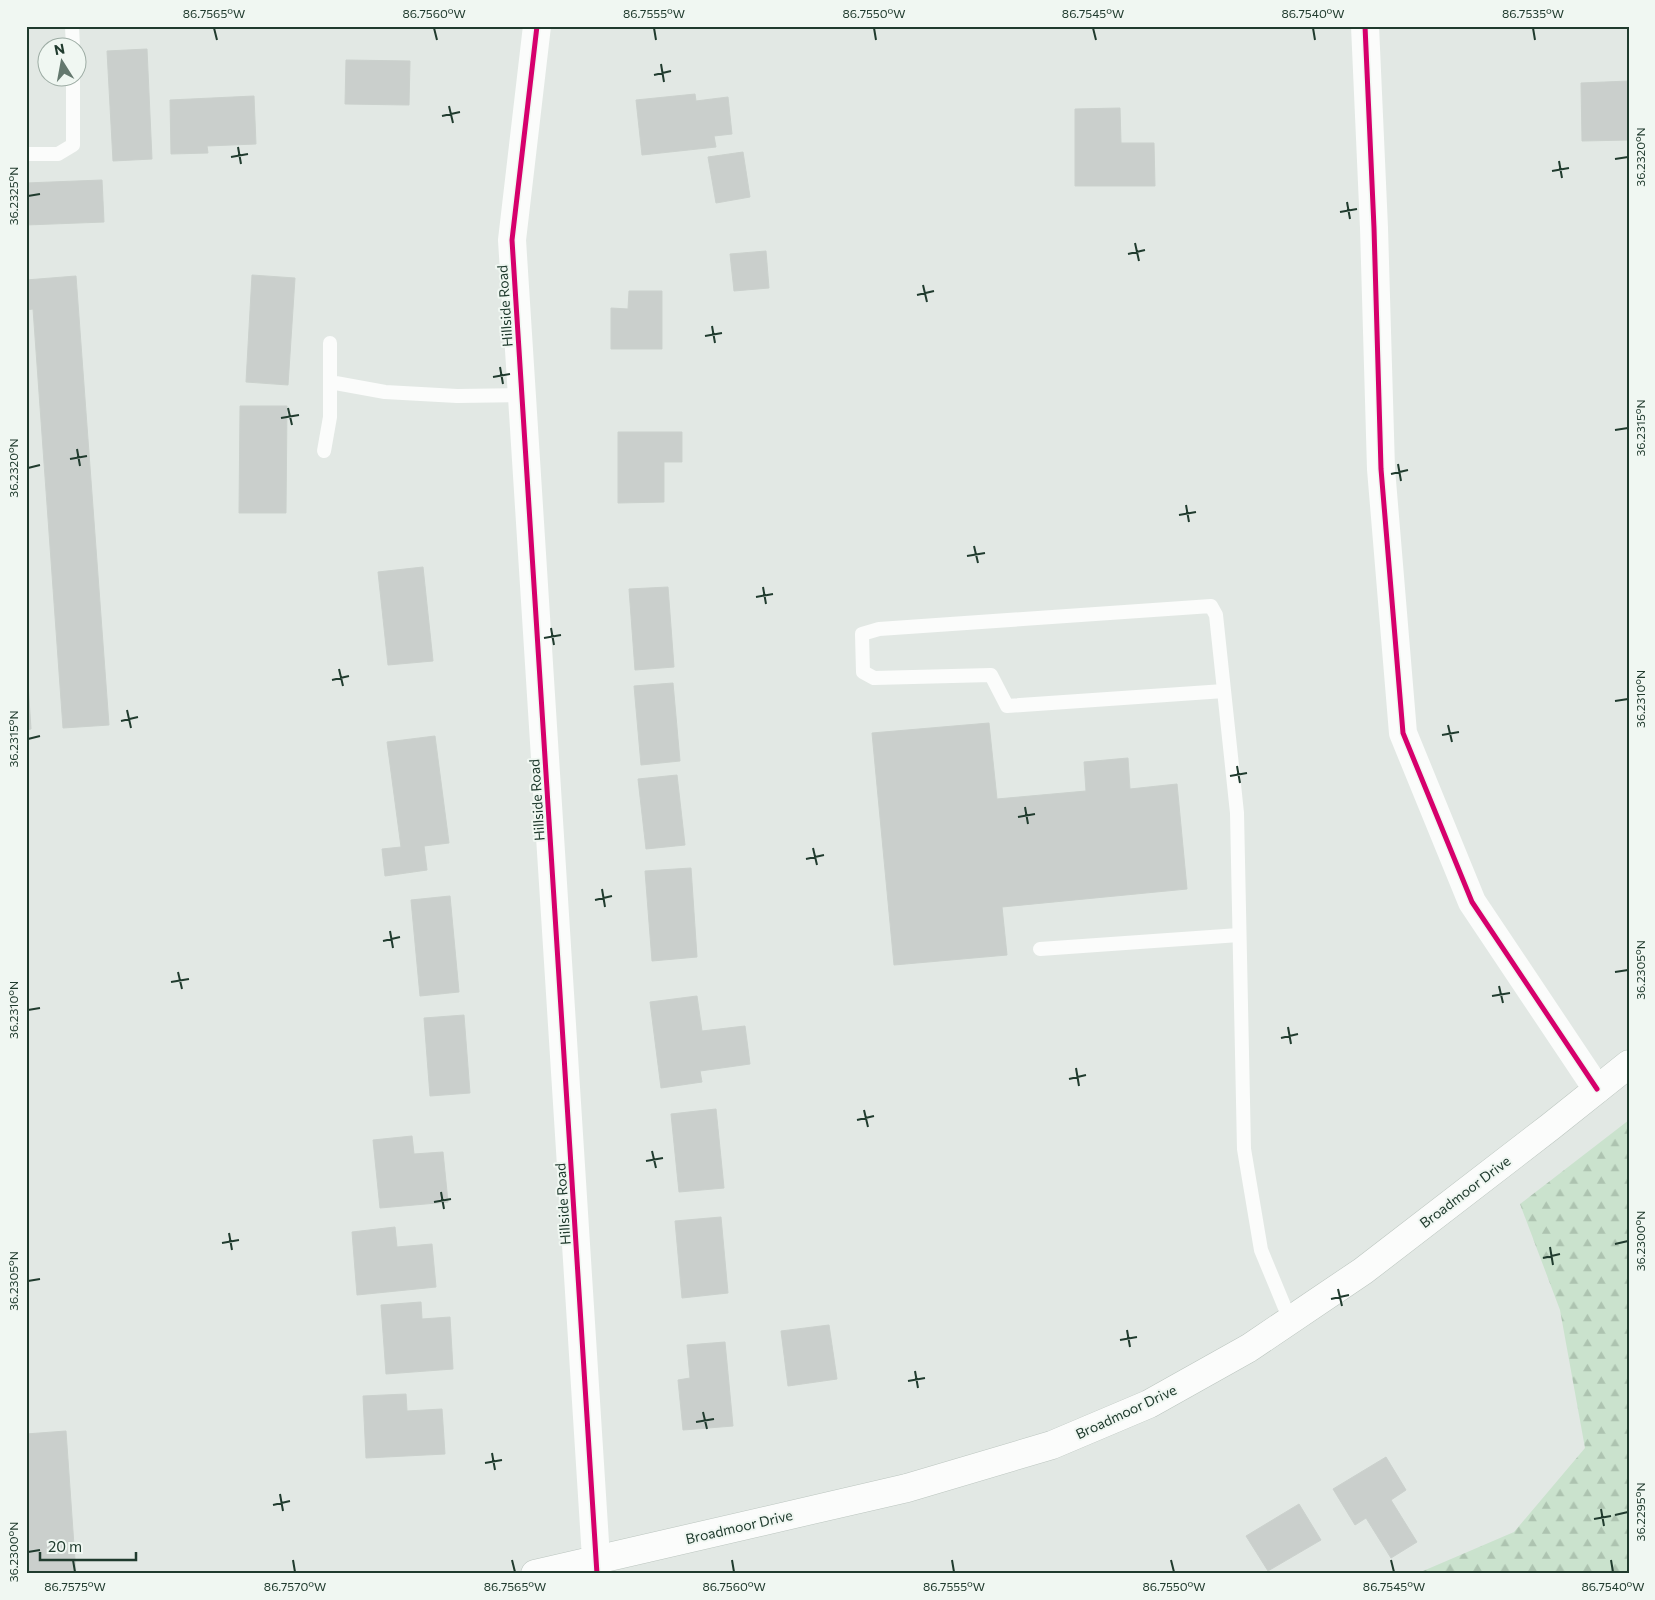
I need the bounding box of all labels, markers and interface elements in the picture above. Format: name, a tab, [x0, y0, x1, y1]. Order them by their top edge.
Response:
text: 86.7565°W	[183, 6, 245, 20]
text: 86.7560°W	[402, 6, 466, 20]
text: 86.7555°W	[623, 6, 685, 20]
text: 86.7550°W	[843, 6, 905, 20]
text: 86.7545°W	[1062, 6, 1124, 20]
text: 86.7540°W	[1281, 6, 1345, 20]
text: 86.7535°W	[1502, 6, 1564, 20]
north arrow	[38, 38, 88, 88]
text: N	[53, 39, 66, 58]
text: 36.2320°N	[1633, 127, 1647, 187]
text: 36.2325°N	[6, 167, 20, 225]
street label: Hillside Road	[493, 265, 516, 348]
text: 36.2315°N	[1633, 400, 1647, 456]
text: 36.2320°N	[6, 438, 20, 498]
text: 36.2310°N	[1633, 670, 1647, 728]
text: 36.2315°N	[6, 711, 20, 767]
street label: Hillside Road	[525, 759, 548, 842]
text: 36.2305°N	[1633, 940, 1647, 1000]
text: 36.2310°N	[6, 981, 20, 1039]
street label: Broadmoor Drive	[1416, 1152, 1513, 1231]
street label: Hillside Road	[551, 1163, 574, 1246]
text: 36.2300°N	[1633, 1211, 1647, 1271]
text: 36.2305°N	[6, 1251, 20, 1311]
street label: Broadmoor Drive	[1073, 1381, 1179, 1442]
text: 36.2295°N	[1633, 1483, 1647, 1541]
street label: Broadmoor Drive	[684, 1506, 794, 1547]
text: 36.2300°N	[6, 1522, 20, 1582]
scale bar	[40, 1530, 136, 1562]
text: 20 m	[48, 1537, 82, 1555]
text: 86.7575°W	[44, 1579, 106, 1593]
text: 86.7570°W	[264, 1579, 326, 1593]
text: 86.7565°W	[484, 1579, 546, 1593]
text: 86.7560°W	[702, 1579, 766, 1593]
text: 86.7555°W	[923, 1579, 985, 1593]
text: 86.7550°W	[1143, 1579, 1205, 1593]
text: 86.7545°W	[1363, 1579, 1425, 1593]
text: 86.7540°W	[1581, 1579, 1645, 1593]

